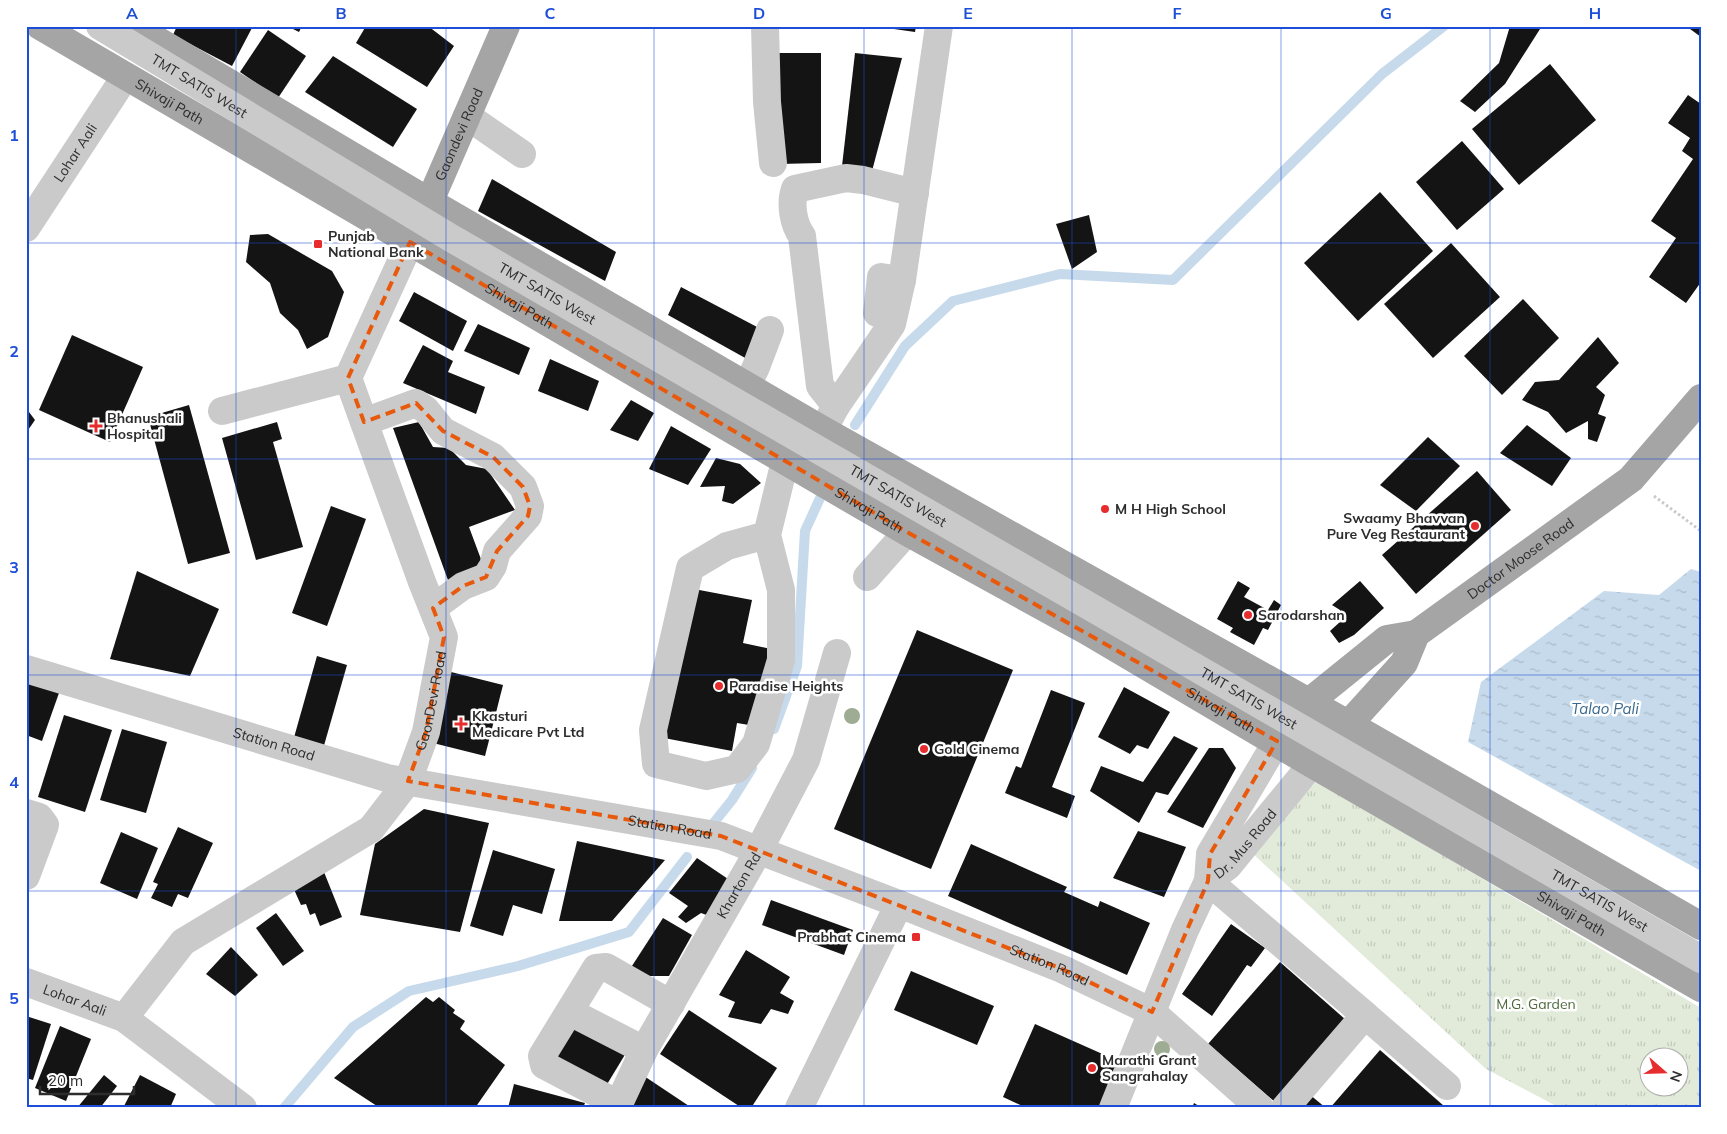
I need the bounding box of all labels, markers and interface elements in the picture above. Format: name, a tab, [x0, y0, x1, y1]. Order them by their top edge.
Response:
text: A	[126, 3, 138, 23]
text: B	[335, 3, 347, 23]
text: C	[545, 3, 556, 23]
text: D	[753, 3, 765, 23]
text: E	[963, 3, 973, 23]
text: F	[1172, 3, 1182, 23]
text: G	[1380, 3, 1392, 23]
text: H	[1589, 3, 1601, 23]
street label: TMT SATIS West	[148, 50, 251, 122]
street label: Shivaji Path	[132, 75, 207, 129]
street label: Gaondevi Road	[431, 85, 487, 184]
street label: Lohar Aali	[50, 120, 101, 185]
text: 1	[9, 125, 19, 145]
place label: Punjab National Bank	[328, 227, 424, 261]
marker: Punjab National Bank	[312, 238, 324, 250]
street label: TMT SATIS West	[495, 258, 599, 329]
street label: Shivaji Path	[482, 279, 557, 333]
text: 2	[9, 341, 19, 361]
place label: Bhanushali Hospital	[107, 409, 182, 443]
marker: Bhanushali Hospital	[89, 419, 103, 433]
street label: TMT SATIS West	[846, 461, 950, 531]
street label: Shivaji Path	[831, 483, 907, 537]
place label: M H High School	[1115, 500, 1226, 518]
marker: M H High School	[1099, 503, 1111, 515]
place label: Swaamy Bhavvan Pure Veg Restaurant	[1327, 509, 1466, 543]
street label: Doctor Moose Road	[1463, 514, 1577, 603]
marker: Swaamy Bhavvan Pure Veg Restaurant	[1469, 520, 1481, 532]
text: 3	[9, 557, 19, 577]
place label: Sarodarshan	[1258, 606, 1345, 624]
marker: Sarodarshan	[1242, 609, 1254, 621]
street label: GaonDevi Road	[411, 649, 450, 753]
street label: TMT SATIS West	[1197, 663, 1301, 733]
place label: Paradise Heights	[729, 677, 843, 695]
marker: Paradise Heights	[713, 680, 725, 692]
street label: Shivaji Path	[1183, 683, 1259, 737]
water label: Talao Pali	[1571, 699, 1639, 718]
place label: Kkasturi Medicare Pvt Ltd	[472, 707, 584, 741]
marker: Kkasturi Medicare Pvt Ltd	[454, 717, 468, 731]
street label: Station Road	[231, 723, 317, 765]
place label: Gold Cinema	[934, 740, 1019, 758]
marker: Gold Cinema	[918, 743, 930, 755]
text: 4	[9, 772, 19, 792]
street label: Dr. Mus Road	[1210, 805, 1280, 883]
street label: Station Road	[627, 811, 713, 843]
street label: Kharton Rd	[713, 849, 765, 922]
street label: TMT SATIS West	[1548, 865, 1651, 936]
street label: Shivaji Path	[1534, 886, 1609, 940]
place label: Prabhat Cinema	[797, 928, 906, 946]
marker: Prabhat Cinema	[910, 931, 922, 943]
street label: Station Road	[1007, 940, 1092, 990]
street label: Lohar Aali	[41, 980, 109, 1020]
text: 5	[9, 988, 19, 1008]
park label: M.G. Garden	[1496, 995, 1576, 1013]
north arrow	[1640, 1046, 1690, 1096]
place label: Marathi Grant Sangrahalay	[1102, 1051, 1197, 1085]
marker: Marathi Grant Sangrahalay	[1086, 1062, 1098, 1074]
scale bar	[40, 1064, 134, 1096]
text: N	[1666, 1068, 1686, 1084]
text: 20 m	[48, 1071, 83, 1090]

